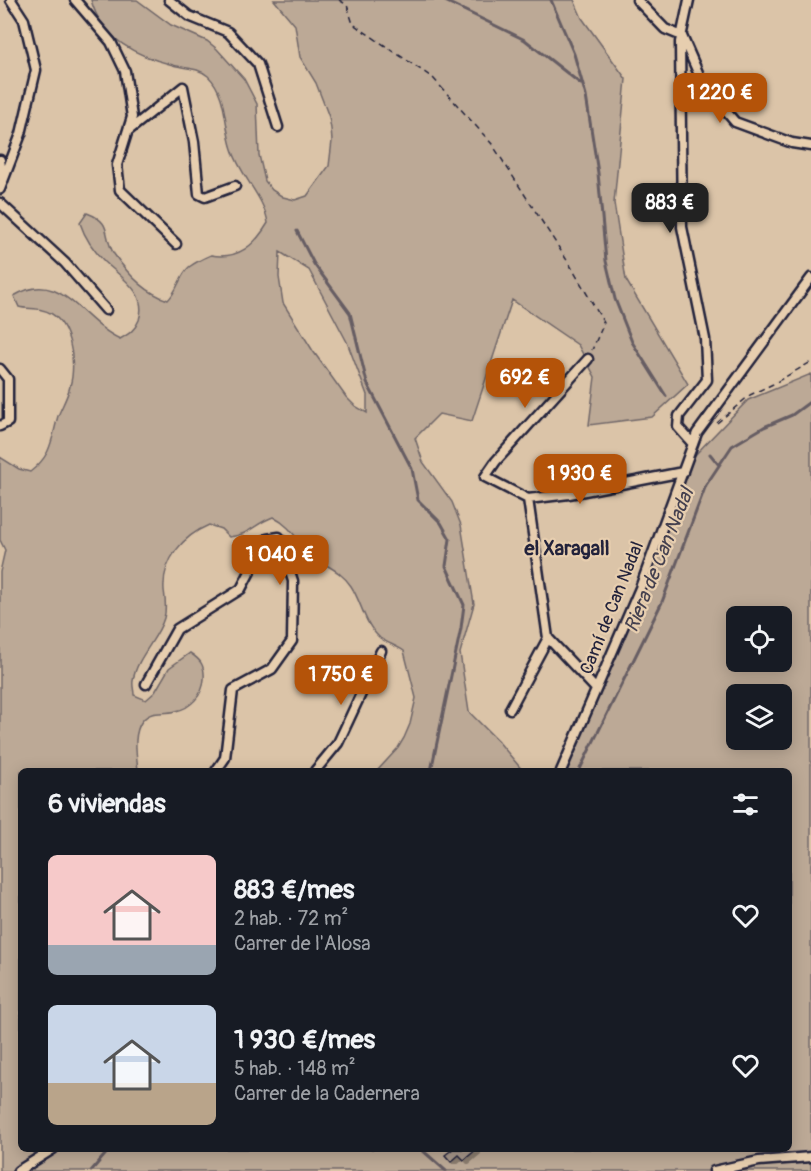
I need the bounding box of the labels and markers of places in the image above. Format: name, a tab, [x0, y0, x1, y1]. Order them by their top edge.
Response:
pin: 1 220 €	[665, 73, 775, 124]
pin: 883 €	[628, 183, 712, 234]
pin: 692 €	[483, 358, 567, 409]
pin: 1 930 €	[525, 454, 635, 505]
pin: 1 040 €	[225, 535, 335, 586]
pin: 1 750 €	[286, 655, 396, 706]

